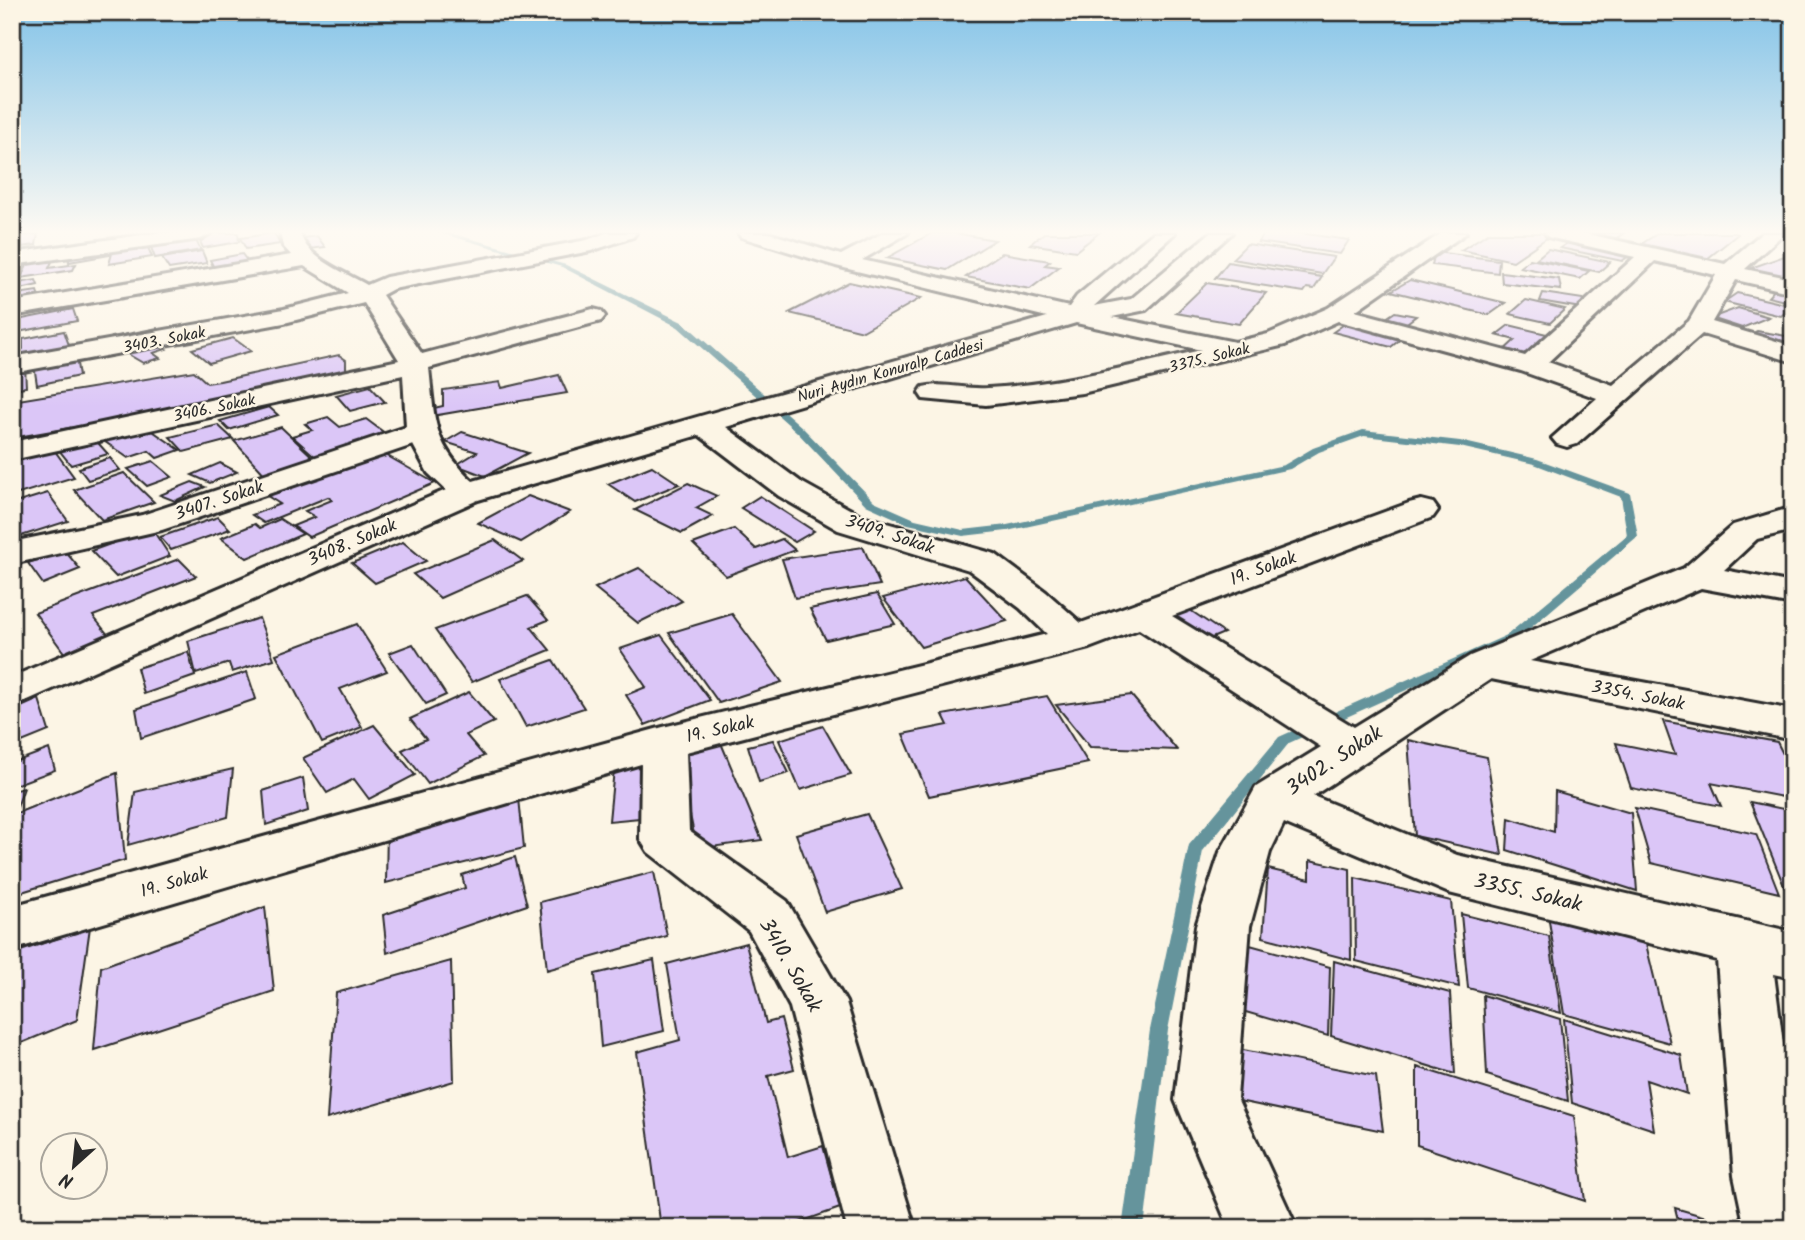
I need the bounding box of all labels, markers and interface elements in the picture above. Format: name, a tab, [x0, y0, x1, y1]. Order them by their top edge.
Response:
street label: 3403. Sokak	[121, 320, 208, 361]
street label: Nuri Aydın Konuralp Caddesi	[794, 333, 988, 410]
street label: 3375. Sokak	[1166, 336, 1253, 381]
street label: 3406. Sokak	[171, 387, 258, 429]
street label: 3407. Sokak	[171, 473, 268, 529]
street label: 3409. Sokak	[841, 507, 939, 564]
street label: 3408. Sokak	[303, 511, 402, 575]
street label: 19. Sokak	[1226, 544, 1301, 595]
street label: 3354. Sokak	[1588, 673, 1687, 720]
street label: 19. Sokak	[683, 708, 758, 752]
street label: 3402. Sokak	[1280, 717, 1390, 805]
street label: 19. Sokak	[137, 860, 212, 907]
street label: 3355. Sokak	[1470, 865, 1585, 922]
street label: 3410. Sokak	[749, 912, 830, 1019]
north arrow	[38, 1132, 108, 1202]
text: N	[55, 1163, 79, 1195]

